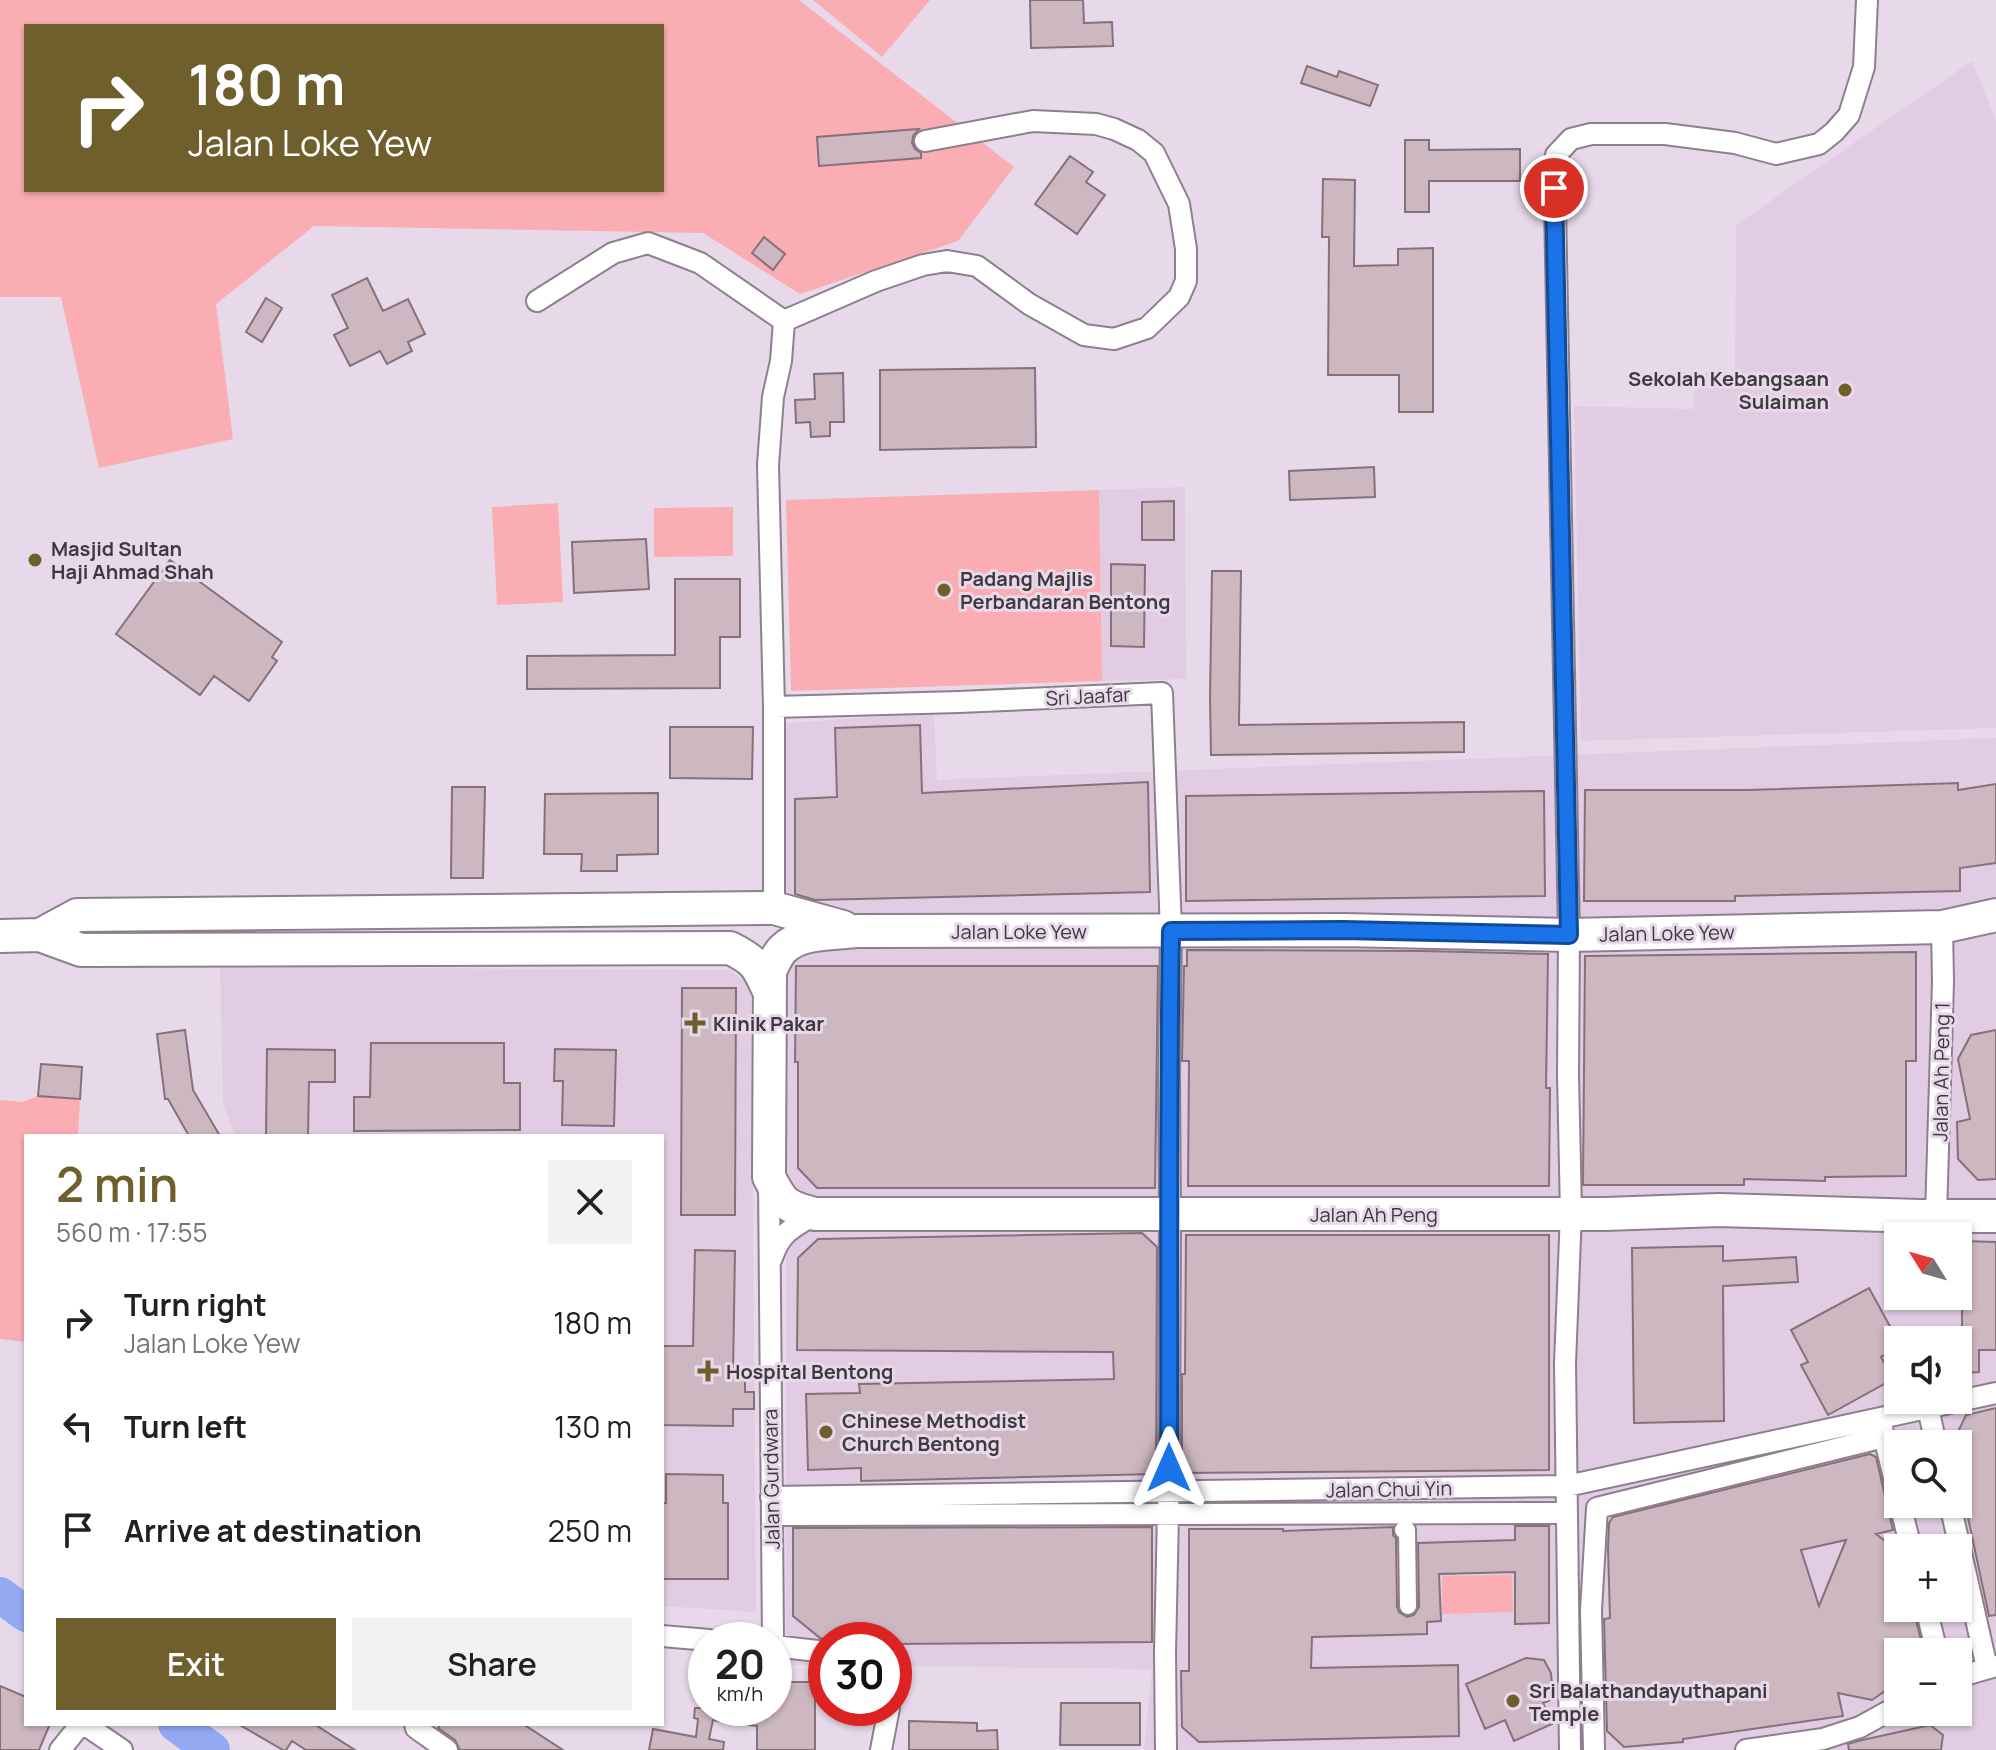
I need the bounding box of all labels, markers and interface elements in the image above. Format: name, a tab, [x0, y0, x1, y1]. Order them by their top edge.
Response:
text: 180 m	[188, 45, 345, 122]
icon: right	[56, 56, 160, 160]
text: Jalan Loke Yew	[188, 118, 432, 167]
pin	[1520, 154, 1588, 222]
icon: arrive	[1532, 166, 1576, 210]
place label: Sekolah Kebangsaan Sulaiman	[1628, 365, 1829, 415]
marker: Sekolah Kebangsaan Sulaiman	[1836, 381, 1854, 399]
place label: Masjid Sultan Haji Ahmad Shah	[51, 535, 214, 585]
marker: Masjid Sultan Haji Ahmad Shah	[26, 551, 44, 569]
place label: Padang Majlis Perbandaran Bentong	[960, 565, 1171, 615]
marker: Padang Majlis Perbandaran Bentong	[935, 581, 953, 599]
street label: Sri Jaafar	[1045, 680, 1131, 712]
street label: Jalan Loke Yew	[951, 918, 1087, 945]
street label: Jalan Loke Yew	[1599, 918, 1735, 948]
street label: Jalan Ah Peng 1	[1926, 1002, 1956, 1142]
place label: Klinik Pakar	[713, 1010, 824, 1037]
marker: Klinik Pakar	[684, 1012, 706, 1034]
text: 2 min	[56, 1151, 178, 1216]
button: close	[548, 1160, 632, 1244]
street label: Jalan Ah Peng	[1310, 1201, 1438, 1228]
text: 560 m · 17:55	[56, 1214, 208, 1250]
north arrow	[1884, 1222, 1972, 1310]
map controls	[1884, 1222, 1972, 1726]
text: Turn right	[124, 1284, 267, 1325]
icon: right	[56, 1300, 100, 1344]
text: 180 m	[553, 1302, 632, 1343]
text: Jalan Loke Yew	[124, 1325, 300, 1361]
button: sound	[1884, 1326, 1972, 1414]
place label: Hospital Bentong	[726, 1358, 893, 1385]
marker: Hospital Bentong	[697, 1360, 719, 1382]
icon: left	[56, 1404, 100, 1448]
text: Turn left	[124, 1406, 247, 1447]
text: 130 m	[554, 1406, 632, 1447]
place label: Chinese Methodist Church Bentong	[842, 1407, 1026, 1457]
street label: Jalan Gurdwara	[756, 1408, 786, 1550]
marker: Chinese Methodist Church Bentong	[817, 1423, 835, 1441]
position arrow	[1127, 1426, 1211, 1510]
button: search	[1884, 1430, 1972, 1518]
street label: Jalan Chui Yin	[1326, 1474, 1452, 1504]
icon: arrive	[56, 1508, 100, 1552]
text: Arrive at destination	[124, 1510, 422, 1551]
text: 250 m	[548, 1510, 632, 1551]
button: +	[1884, 1534, 1972, 1622]
button: Exit	[56, 1618, 336, 1710]
button: Share	[352, 1618, 632, 1710]
speed limit sign: 30	[808, 1622, 912, 1726]
text: 20	[715, 1636, 765, 1691]
button: −	[1884, 1638, 1972, 1726]
place label: Sri Balathandayuthapani Temple	[1529, 1677, 1768, 1727]
text: km/h	[717, 1680, 763, 1707]
marker: Sri Balathandayuthapani Temple	[1504, 1692, 1522, 1710]

